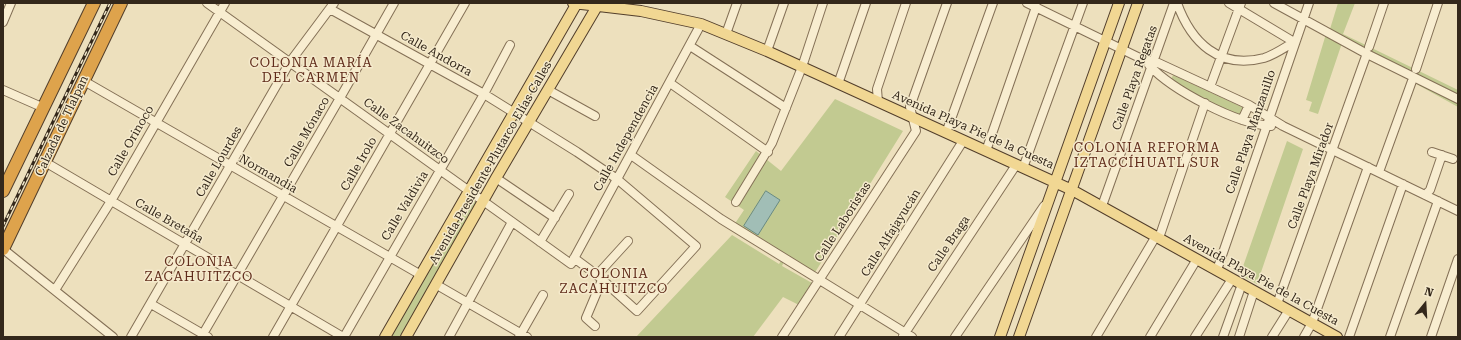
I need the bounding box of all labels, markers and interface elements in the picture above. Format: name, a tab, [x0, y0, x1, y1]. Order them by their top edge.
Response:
street label: Calle Playa Regatas	[1109, 24, 1161, 132]
street label: Calle Andorra	[398, 28, 474, 80]
district label: COLONIA MARÍA DEL CARMEN	[249, 55, 373, 86]
street label: Avenida Presidente Plutarco Elías Calles	[427, 59, 555, 267]
street label: Calle Playa Manzanillo	[1223, 68, 1279, 196]
street label: Calzada de Tlalpan	[32, 73, 92, 179]
street label: Calle Independencia	[591, 82, 661, 194]
street label: Avenida Playa Pie de la Cuesta	[890, 88, 1056, 172]
street label: Calle Mónaco	[281, 94, 333, 170]
street label: Calle Zacahuitzco	[360, 95, 452, 167]
street label: Calle Orinoco	[105, 103, 157, 179]
street label: Calle Playa Mirador	[1285, 121, 1337, 231]
street label: Calle Lourdes	[193, 124, 245, 200]
street label: Calle Irolo	[338, 134, 380, 194]
district label: COLONIA REFORMA IZTACCÍHUATL SUR	[1074, 140, 1220, 171]
street label: Normandia	[236, 152, 300, 196]
street label: Calle Valdivia	[379, 169, 431, 243]
street label: Calle Laboristas	[812, 179, 874, 265]
street label: Calle Alfajayucán	[858, 186, 924, 280]
street label: Calle Bretaña	[132, 196, 206, 246]
street label: Calle Braga	[925, 213, 973, 275]
street label: Avenida Playa Pie de la Cuesta	[1181, 231, 1341, 329]
district label: COLONIA ZACAHUITZCO	[145, 254, 253, 285]
district label: COLONIA ZACAHUITZCO	[560, 266, 668, 297]
north arrow	[1405, 284, 1445, 324]
text: N	[1423, 285, 1435, 300]

